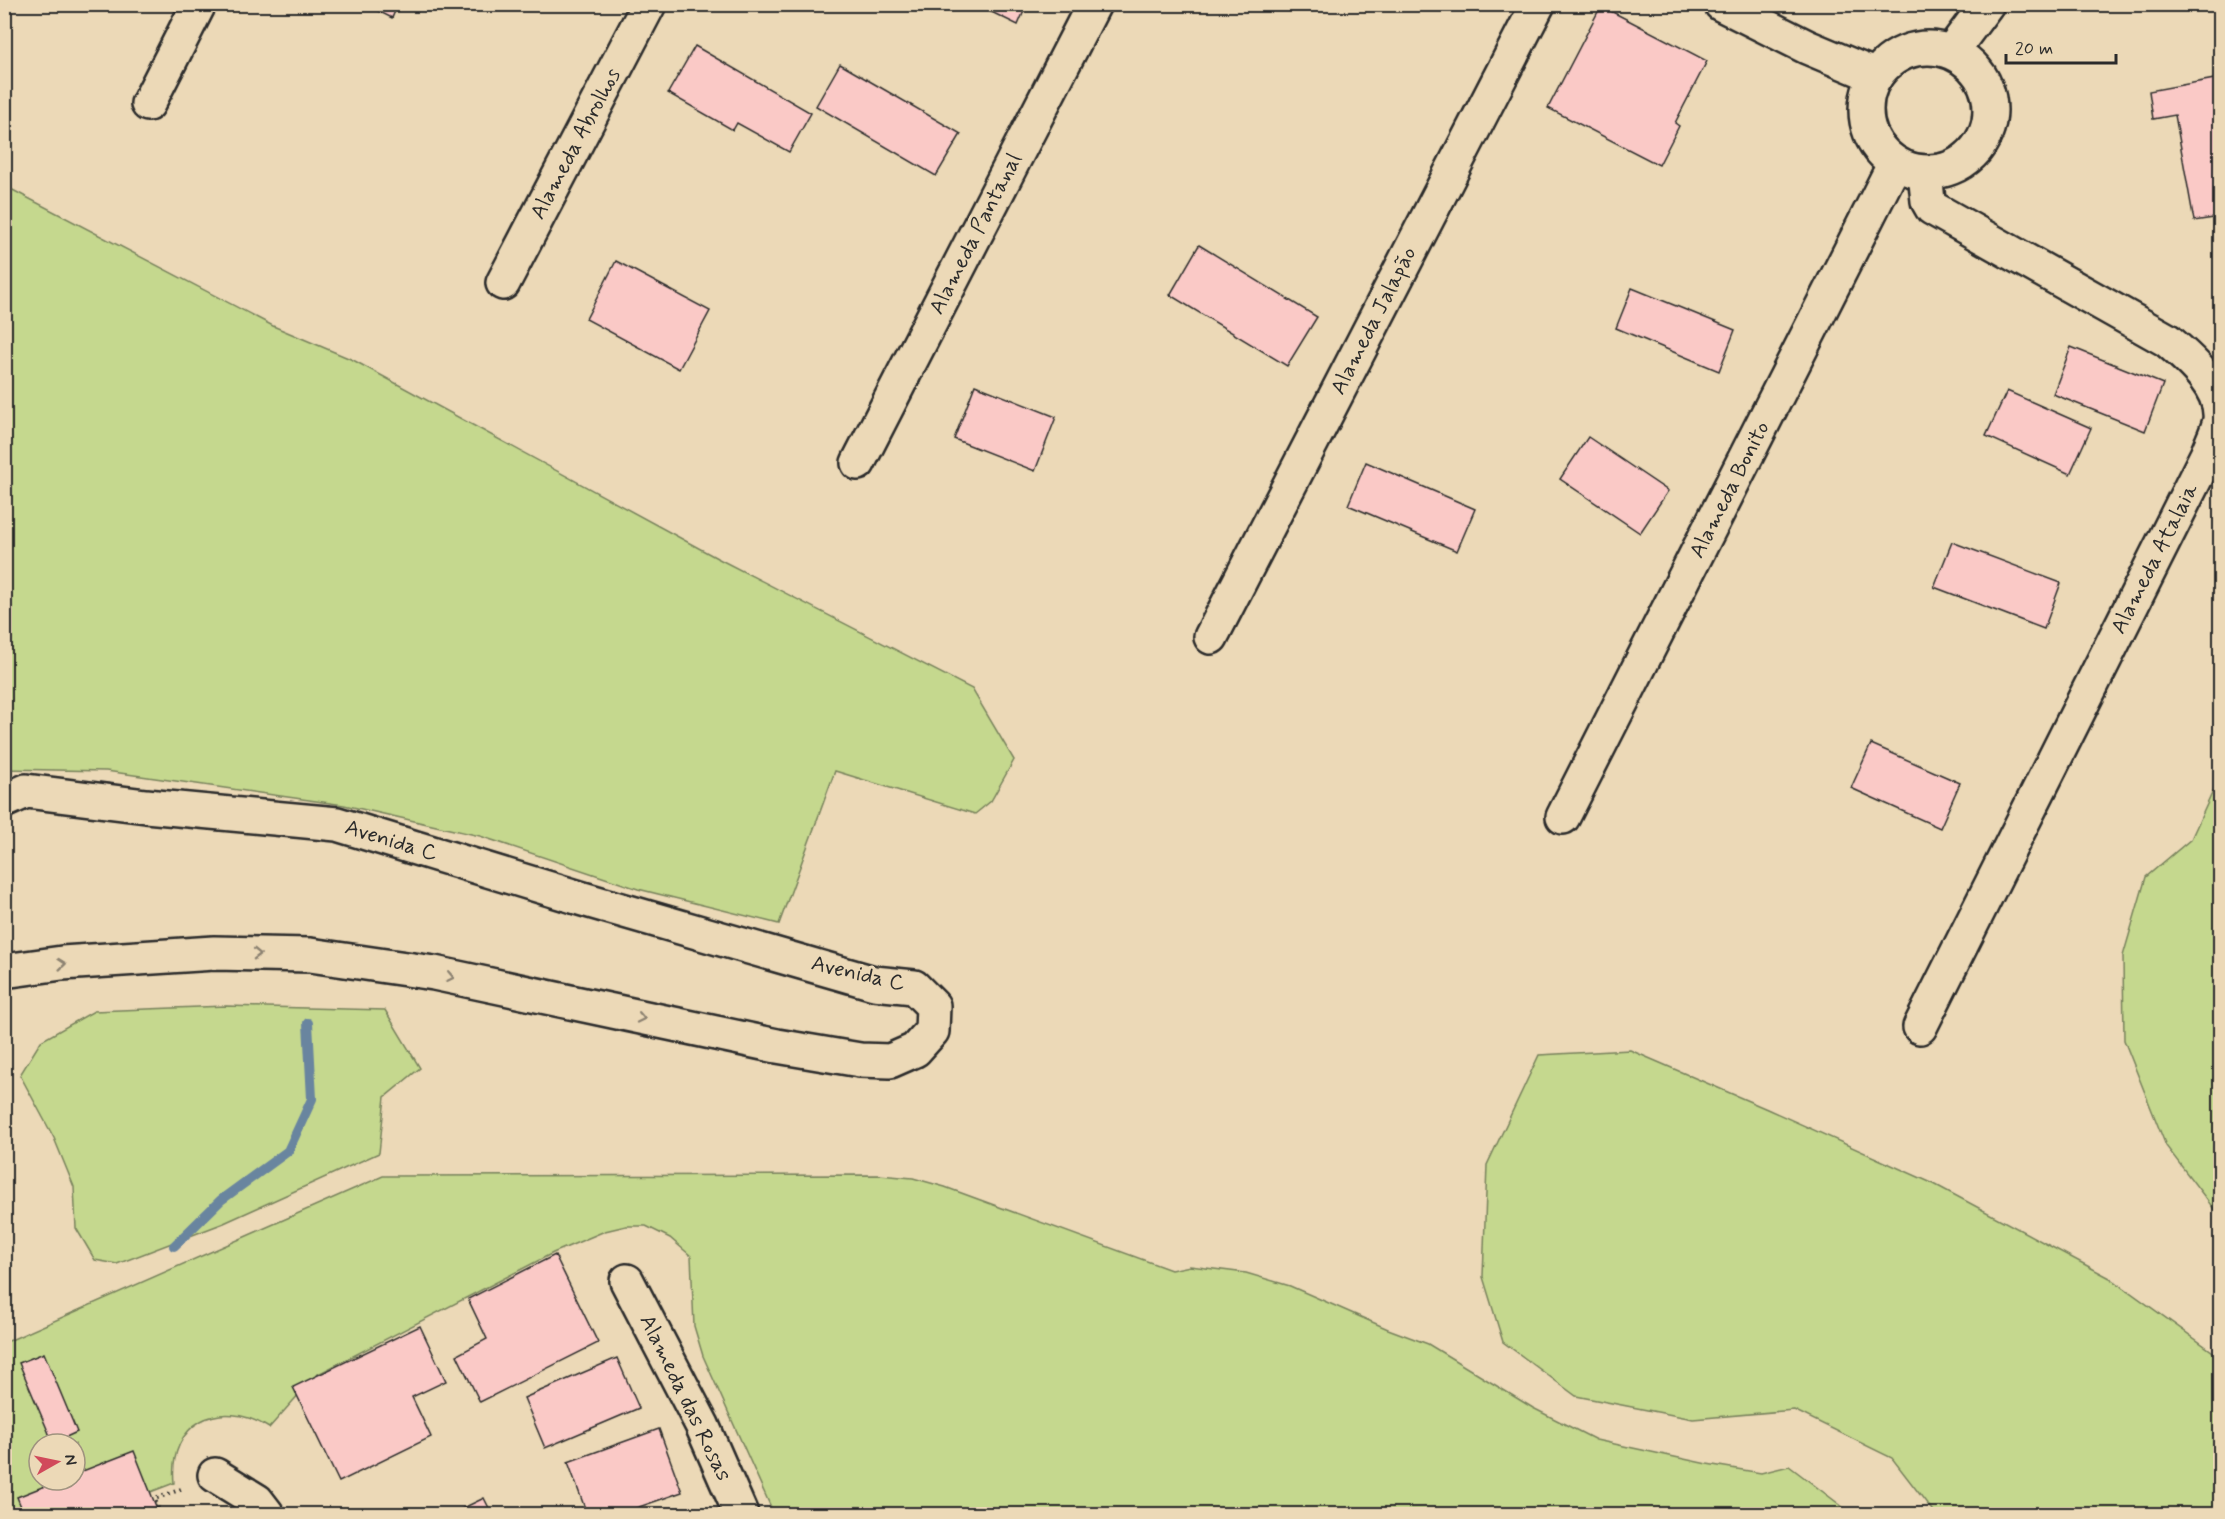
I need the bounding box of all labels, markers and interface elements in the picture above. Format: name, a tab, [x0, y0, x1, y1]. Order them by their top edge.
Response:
scale bar	[2006, 27, 2116, 65]
text: 20 m	[2015, 37, 2053, 61]
street label: Alameda Abrolhos	[524, 63, 628, 224]
street label: Alameda Pantanal	[923, 149, 1029, 319]
street label: Alameda Jalapão	[1325, 242, 1423, 400]
street label: Alameda Bonito	[1683, 417, 1777, 563]
street label: Alameda Atalaia	[2105, 478, 2205, 639]
street label: Avenida C	[341, 814, 441, 868]
one-way arrow	[253, 948, 262, 960]
street label: Avenida C	[808, 950, 908, 998]
one-way arrow	[58, 958, 67, 970]
one-way arrow	[445, 969, 455, 982]
one-way arrow	[636, 1010, 646, 1023]
street label: Alameda das Rosas	[633, 1310, 737, 1486]
north arrow	[27, 1432, 87, 1492]
text: N	[59, 1453, 82, 1467]

